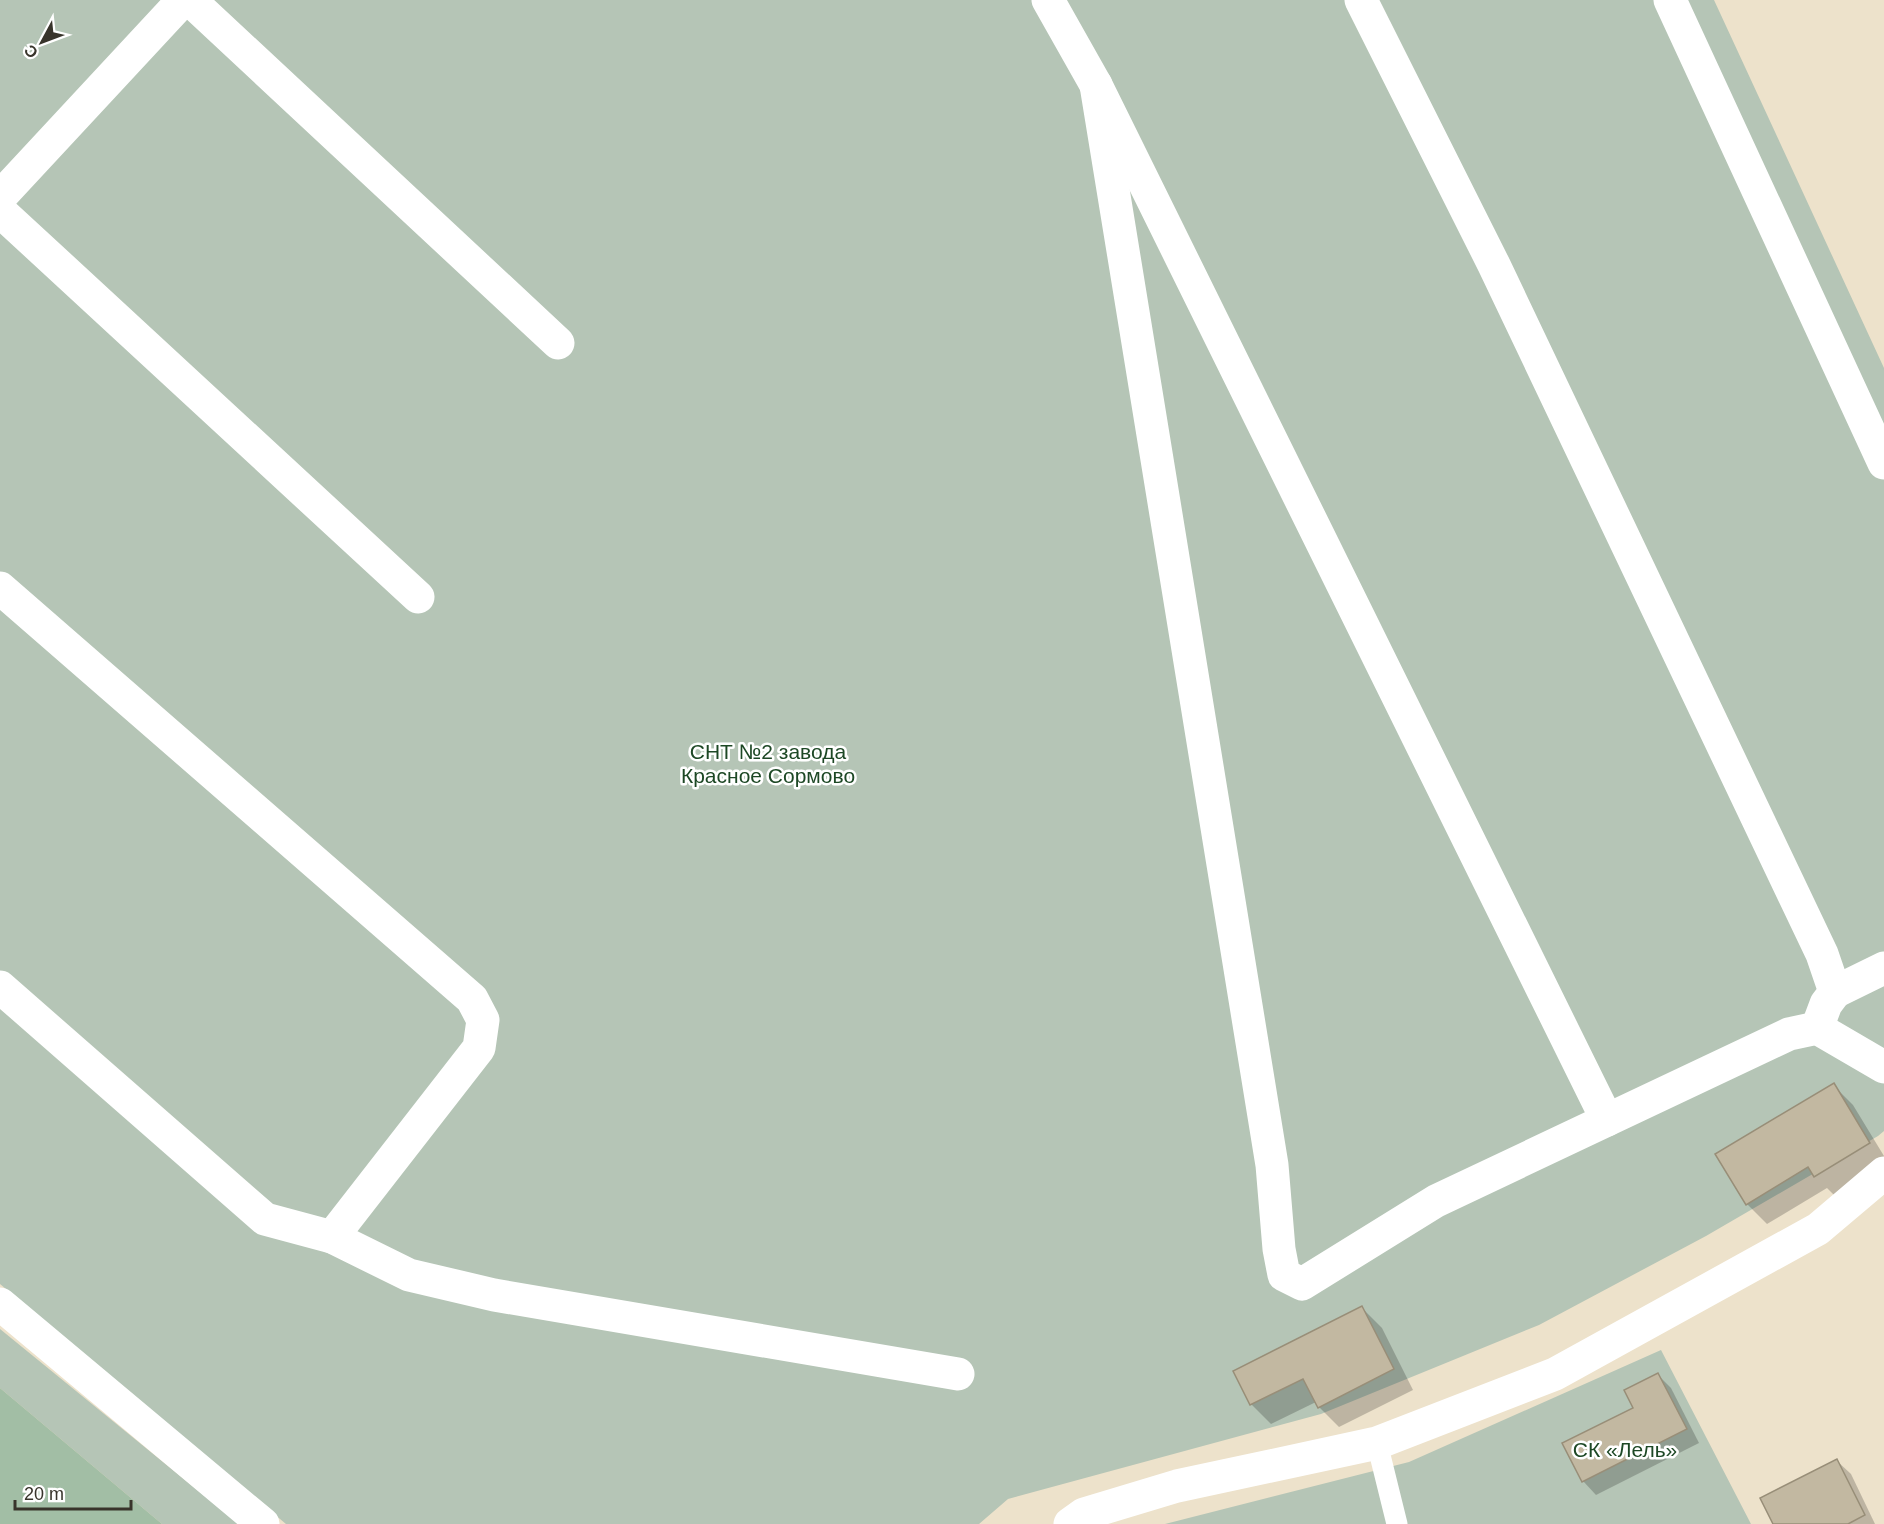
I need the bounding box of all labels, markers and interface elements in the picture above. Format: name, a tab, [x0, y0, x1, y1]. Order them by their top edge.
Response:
north arrow	[12, 12, 72, 72]
text: С	[21, 41, 41, 61]
park label: СНТ №2 завода Красное Сормово	[681, 740, 855, 787]
park label: СК «Лель»	[1573, 1438, 1677, 1461]
scale bar	[15, 1473, 130, 1511]
text: 20 m	[24, 1484, 64, 1504]

